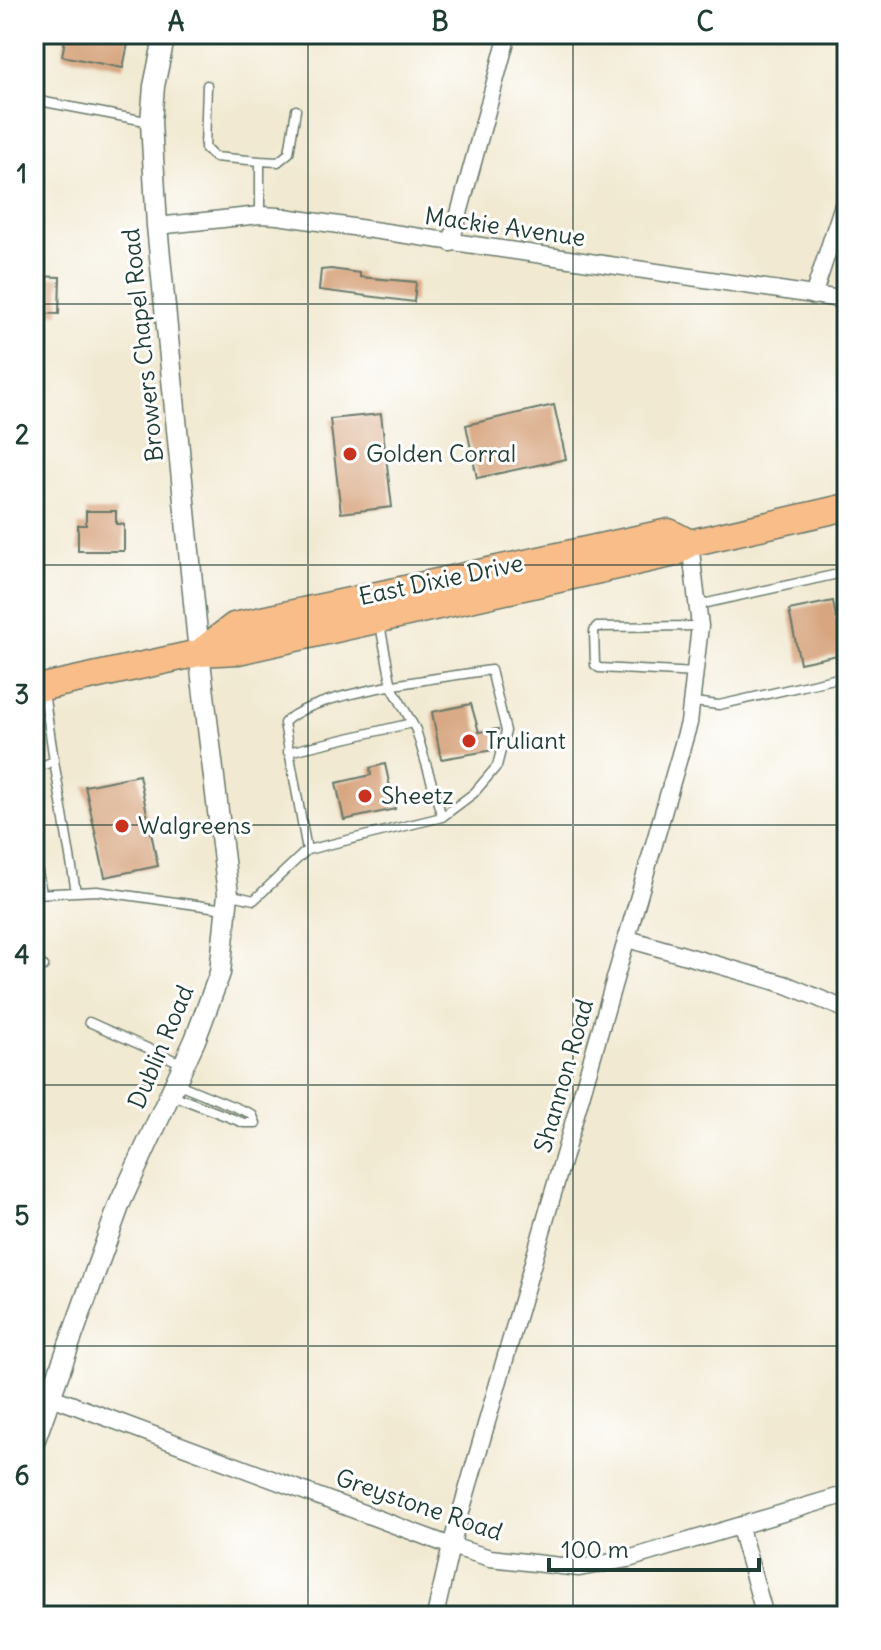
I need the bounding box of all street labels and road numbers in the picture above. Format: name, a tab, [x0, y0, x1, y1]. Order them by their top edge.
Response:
street label: Mackie Avenue	[423, 200, 587, 252]
street label: Browers Chapel Road	[115, 227, 169, 463]
street label: East Dixie Drive	[356, 547, 526, 611]
street label: Dublin Road	[121, 980, 199, 1113]
street label: Shannon Road	[527, 996, 599, 1156]
street label: Greystone Road	[332, 1461, 507, 1547]

